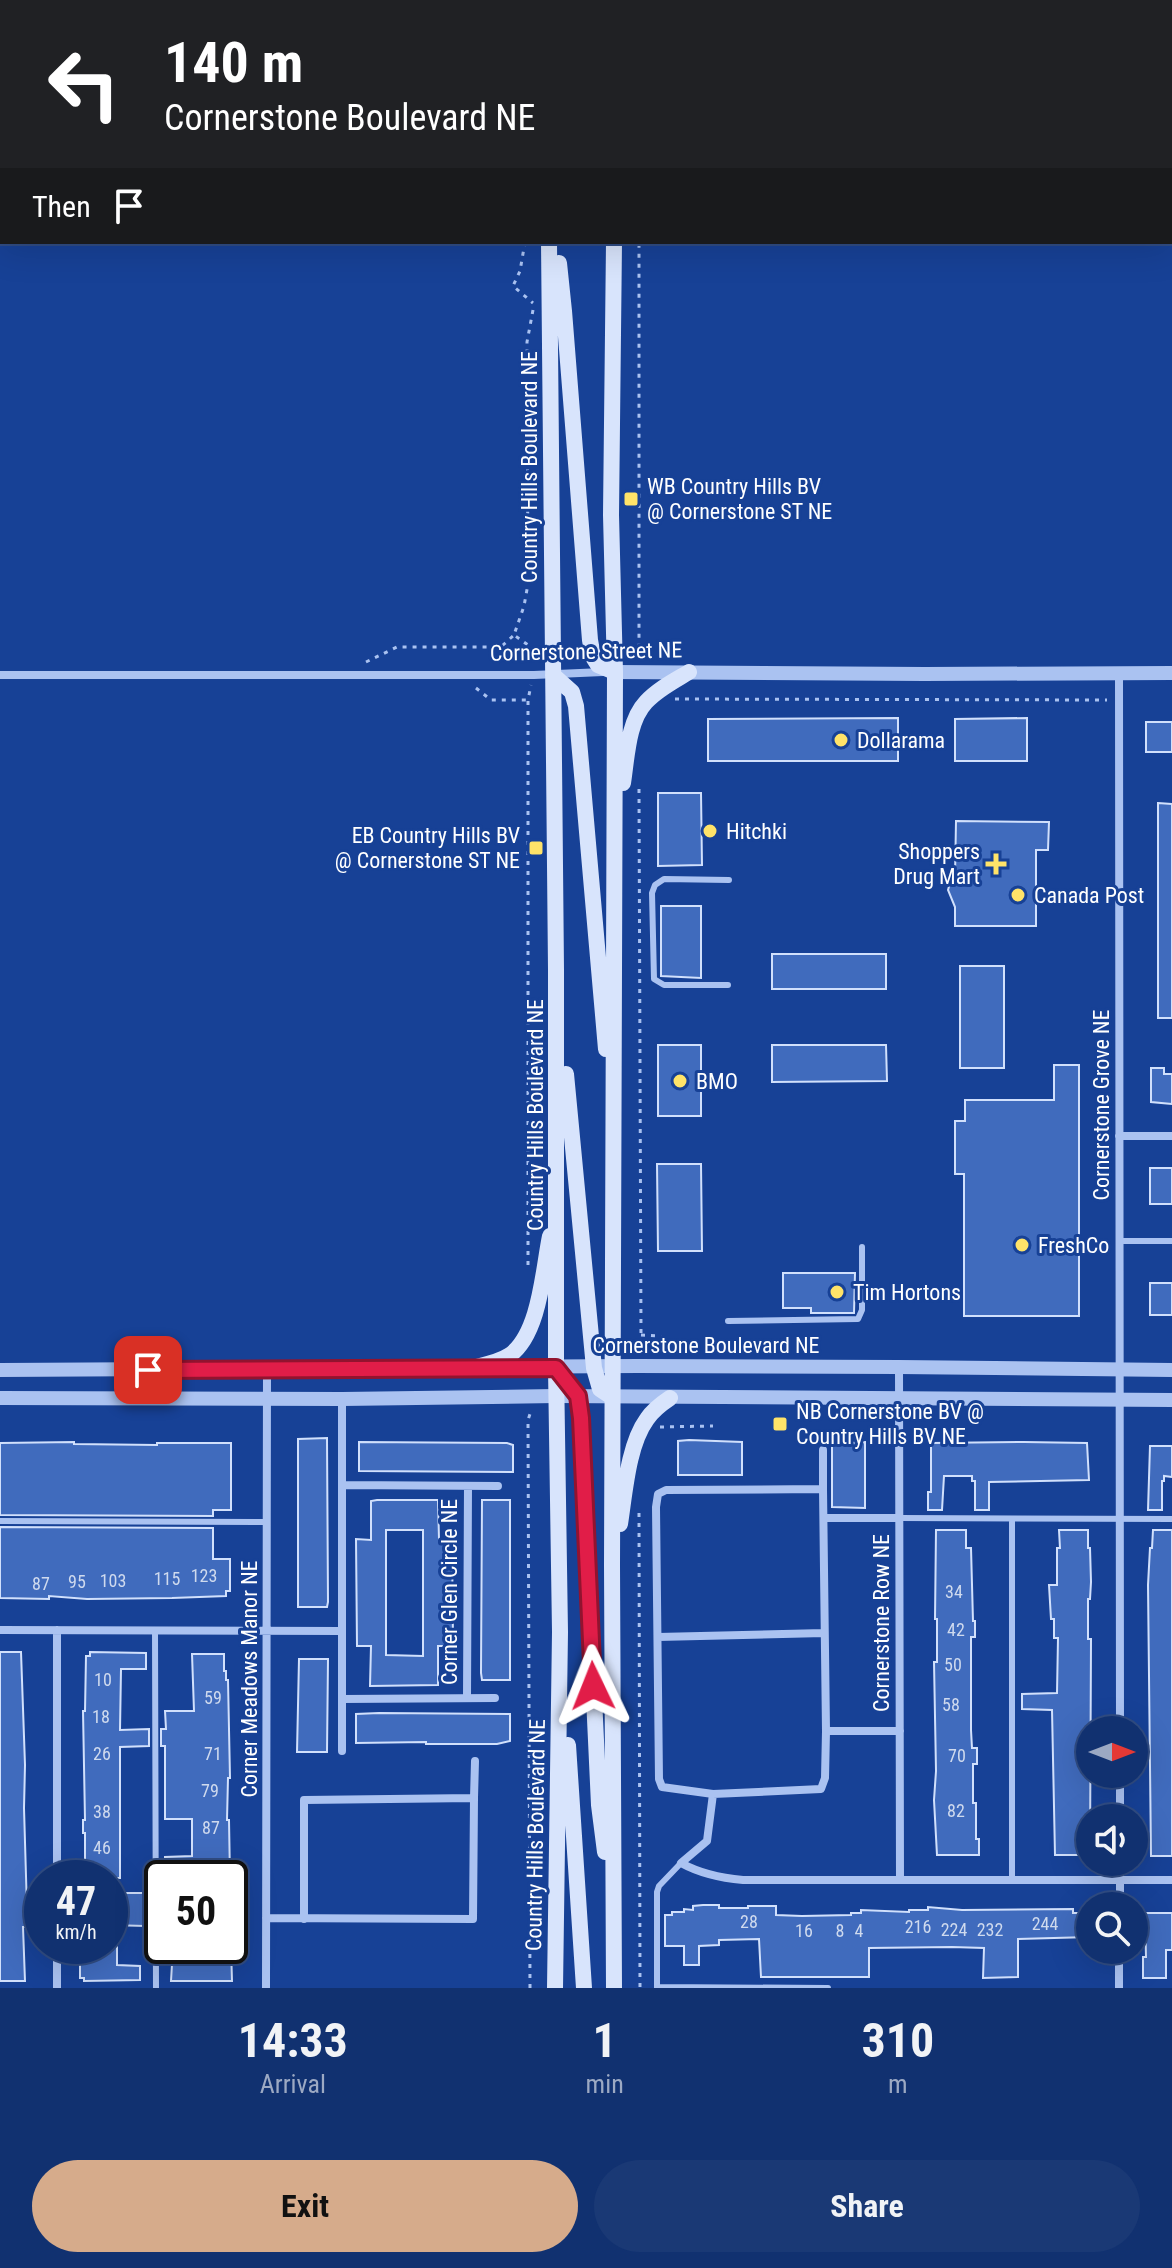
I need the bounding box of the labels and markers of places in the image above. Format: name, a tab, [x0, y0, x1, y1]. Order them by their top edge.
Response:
place label: WB Country Hills BV @ Cornerstone ST NE	[647, 474, 832, 524]
marker: WB Country Hills BV @ Cornerstone ST NE	[622, 490, 640, 508]
place label: Dollarama	[857, 728, 945, 753]
marker: Dollarama	[832, 731, 850, 749]
place label: Hitchki	[726, 819, 787, 844]
marker: Hitchki	[701, 822, 719, 840]
place label: EB Country Hills BV @ Cornerstone ST NE	[335, 823, 520, 873]
marker: EB Country Hills BV @ Cornerstone ST NE	[527, 839, 545, 857]
place label: Shoppers Drug Mart	[893, 839, 980, 889]
marker: Shoppers Drug Mart	[987, 855, 1005, 873]
place label: Canada Post	[1034, 883, 1144, 908]
marker: Canada Post	[1009, 886, 1027, 904]
place label: BMO	[696, 1069, 738, 1094]
marker: BMO	[671, 1072, 689, 1090]
place label: FreshCo	[1038, 1233, 1109, 1258]
marker: FreshCo	[1013, 1236, 1031, 1254]
place label: Tim Hortons	[853, 1280, 961, 1305]
marker: Tim Hortons	[828, 1283, 846, 1301]
pin	[114, 1336, 182, 1404]
place label: NB Cornerstone BV @ Country Hills BV NE	[796, 1399, 984, 1449]
marker: NB Cornerstone BV @ Country Hills BV NE	[771, 1415, 789, 1433]

